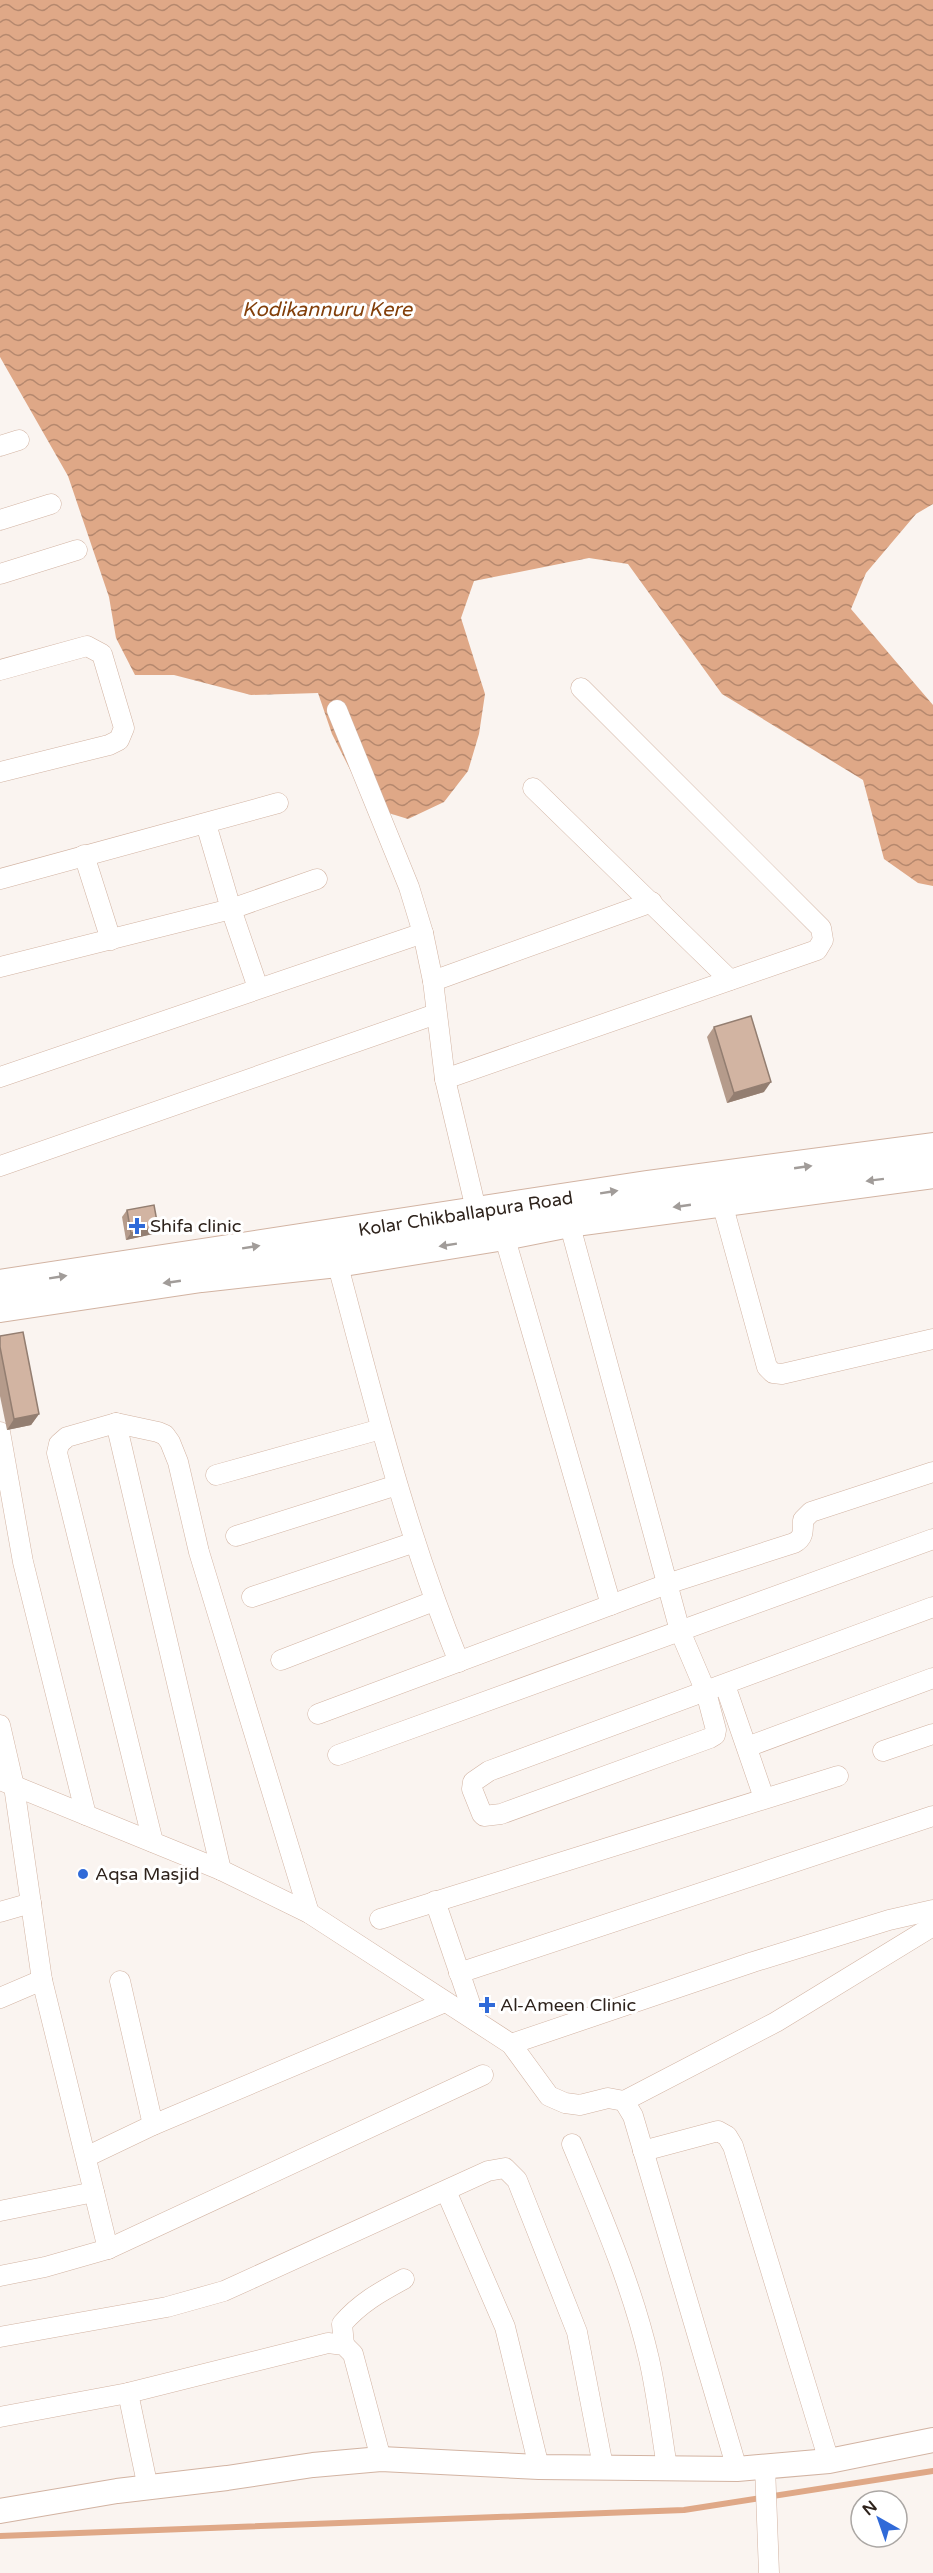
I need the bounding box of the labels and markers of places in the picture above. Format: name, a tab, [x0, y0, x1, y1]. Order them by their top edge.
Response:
place label: Shifa clinic	[150, 1215, 241, 1237]
marker: Shifa clinic	[128, 1217, 146, 1235]
place label: Aqsa Masjid	[95, 1863, 200, 1885]
marker: Aqsa Masjid	[76, 1867, 90, 1881]
place label: Al-Ameen Clinic	[500, 1994, 636, 2016]
marker: Al-Ameen Clinic	[478, 1996, 496, 2014]

